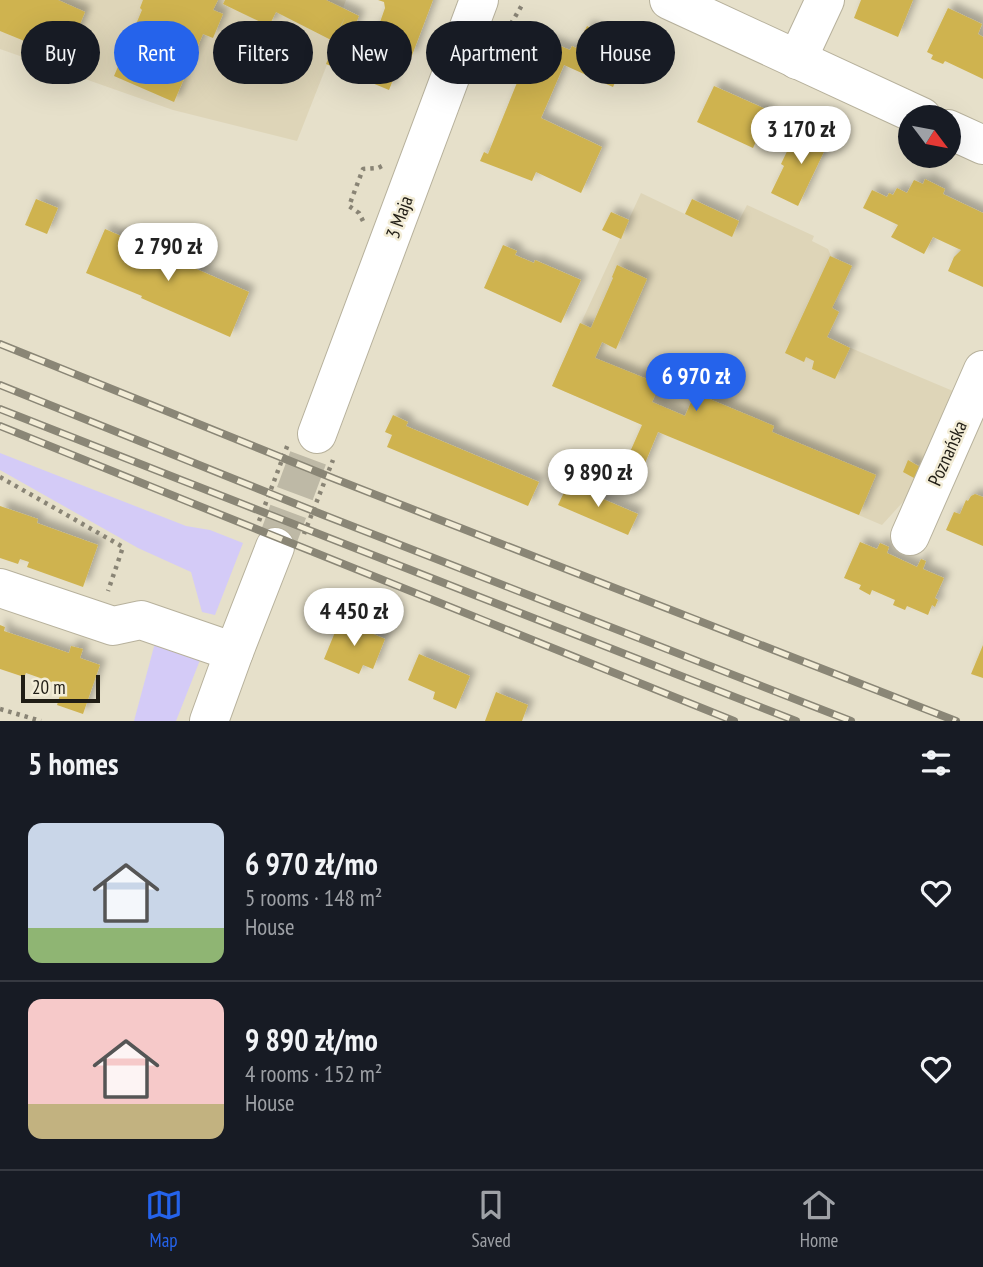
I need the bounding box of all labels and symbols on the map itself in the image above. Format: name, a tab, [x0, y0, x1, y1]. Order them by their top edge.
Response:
north arrow	[898, 105, 961, 168]
pin: 3 170 zł	[729, 106, 873, 166]
street label: 3 Maja	[380, 192, 418, 242]
pin: 2 790 zł	[96, 224, 240, 283]
pin: 6 970 zł	[624, 354, 768, 413]
street label: Poznańska	[922, 417, 972, 489]
pin: 9 890 zł	[526, 449, 670, 509]
pin: 4 450 zł	[282, 588, 426, 648]
scale bar	[21, 672, 100, 704]

